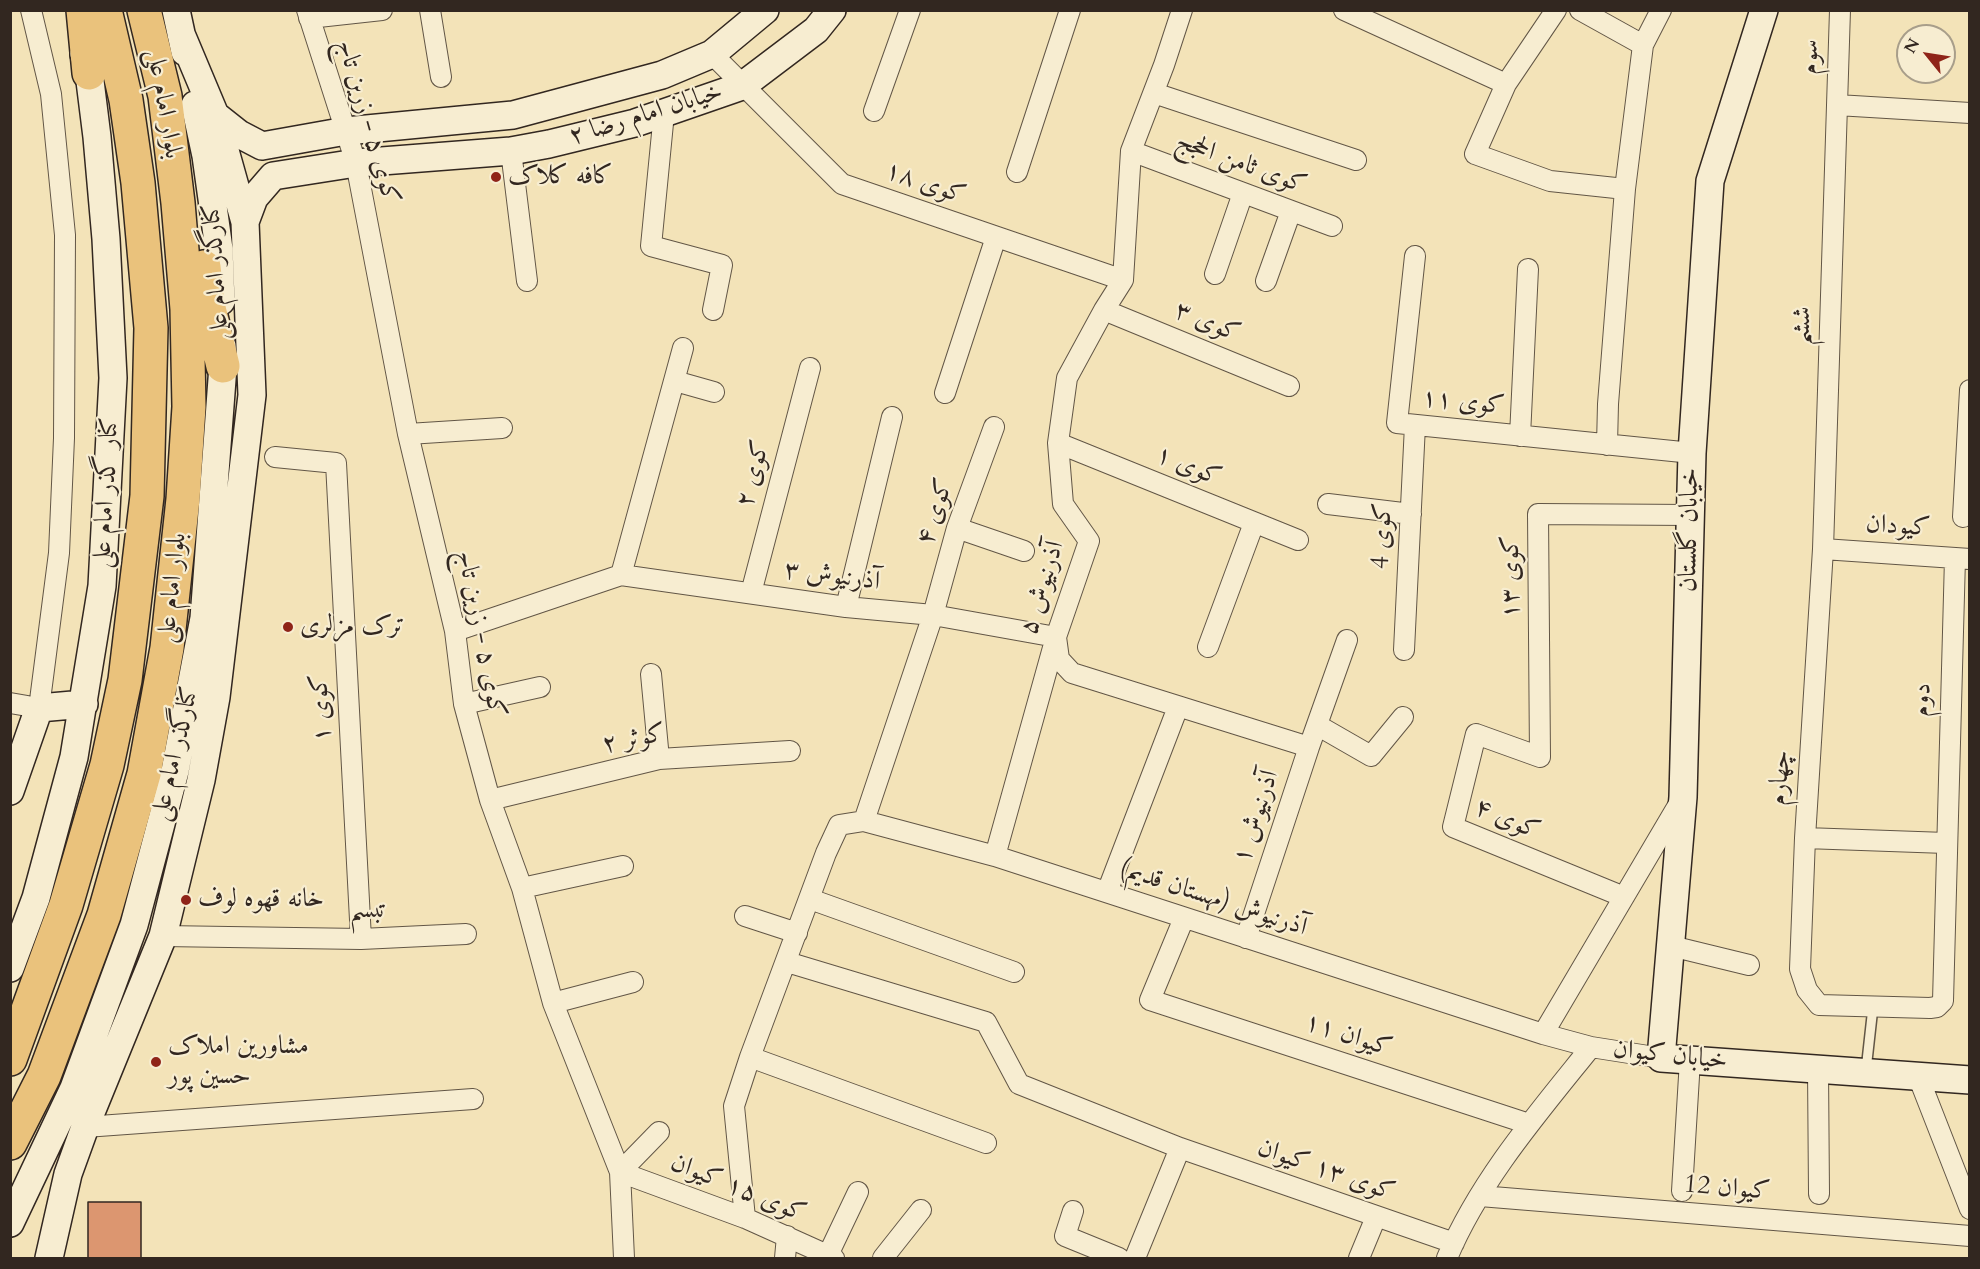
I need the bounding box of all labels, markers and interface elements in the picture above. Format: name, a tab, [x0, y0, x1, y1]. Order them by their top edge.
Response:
north arrow	[1896, 24, 1956, 84]
text: N	[1899, 34, 1925, 58]
street label: کوی ۵ - زرین تاج	[329, 36, 405, 208]
street label: سوم	[1795, 39, 1827, 75]
street label: بلوار امام علی	[138, 47, 188, 161]
street label: خیابان امام رضا ۲	[565, 77, 727, 153]
street label: کوی ثامن الحجج	[1171, 126, 1311, 202]
street label: کوی ۱۸	[881, 156, 969, 212]
place label: کافه کلاک	[508, 161, 613, 193]
marker: کافه کلاک	[489, 170, 503, 184]
street label: کنارگذر امام علی	[197, 203, 237, 341]
street label: کوی ۳	[1170, 296, 1244, 350]
street label: ششم	[1787, 306, 1819, 346]
street label: کوی ۱۱	[1420, 383, 1506, 423]
street label: کنار گذر امام علی	[87, 417, 127, 569]
street label: کوی ۲	[730, 437, 778, 511]
street label: کوی ۱	[1151, 440, 1225, 494]
street label: خیابان گلستان	[1673, 468, 1707, 592]
street label: کوی ۴	[911, 475, 961, 549]
street label: کوی 4	[1366, 502, 1400, 570]
street label: کیودان	[1865, 509, 1931, 545]
street label: بلوار امام علی	[152, 531, 194, 645]
street label: کوی ۱۳	[1496, 535, 1528, 619]
street label: آذرنیوش ۵	[1014, 537, 1072, 639]
street label: کوی ۵ - زرین تاج	[448, 548, 512, 720]
street label: آذرنیوش ۳	[782, 556, 882, 598]
place label: ترک مزلری	[300, 611, 405, 643]
marker: ترک مزلری	[281, 620, 295, 634]
street label: کوی ۱	[305, 673, 339, 743]
street label: دوم	[1907, 683, 1939, 717]
street label: کنارگذر امام علی	[145, 684, 207, 824]
street label: کوثر ۲	[600, 719, 668, 761]
street label: چهارم	[1764, 749, 1798, 807]
street label: آذرنیوش ۱	[1227, 766, 1287, 868]
street label: کوی ۴	[1470, 792, 1544, 848]
street label: آذرنیوش (مهستان قدیم)	[1115, 854, 1311, 944]
place label: خانه قهوه لوف	[198, 884, 324, 916]
marker: خانه قهوه لوف	[179, 893, 193, 907]
street label: تبسم	[349, 895, 387, 927]
street label: کیوان ۱۱	[1300, 1007, 1396, 1065]
place label: مشاورین املاک حسین پور	[168, 1031, 309, 1092]
street label: خیابان کیوان	[1611, 1034, 1729, 1078]
marker: مشاورین املاک حسین پور	[149, 1055, 163, 1069]
street label: کوی ۱۳ کیوان	[1253, 1133, 1399, 1209]
street label: کوی ۱۵ کیوان	[666, 1148, 810, 1230]
street label: کیوان 12	[1683, 1170, 1771, 1208]

